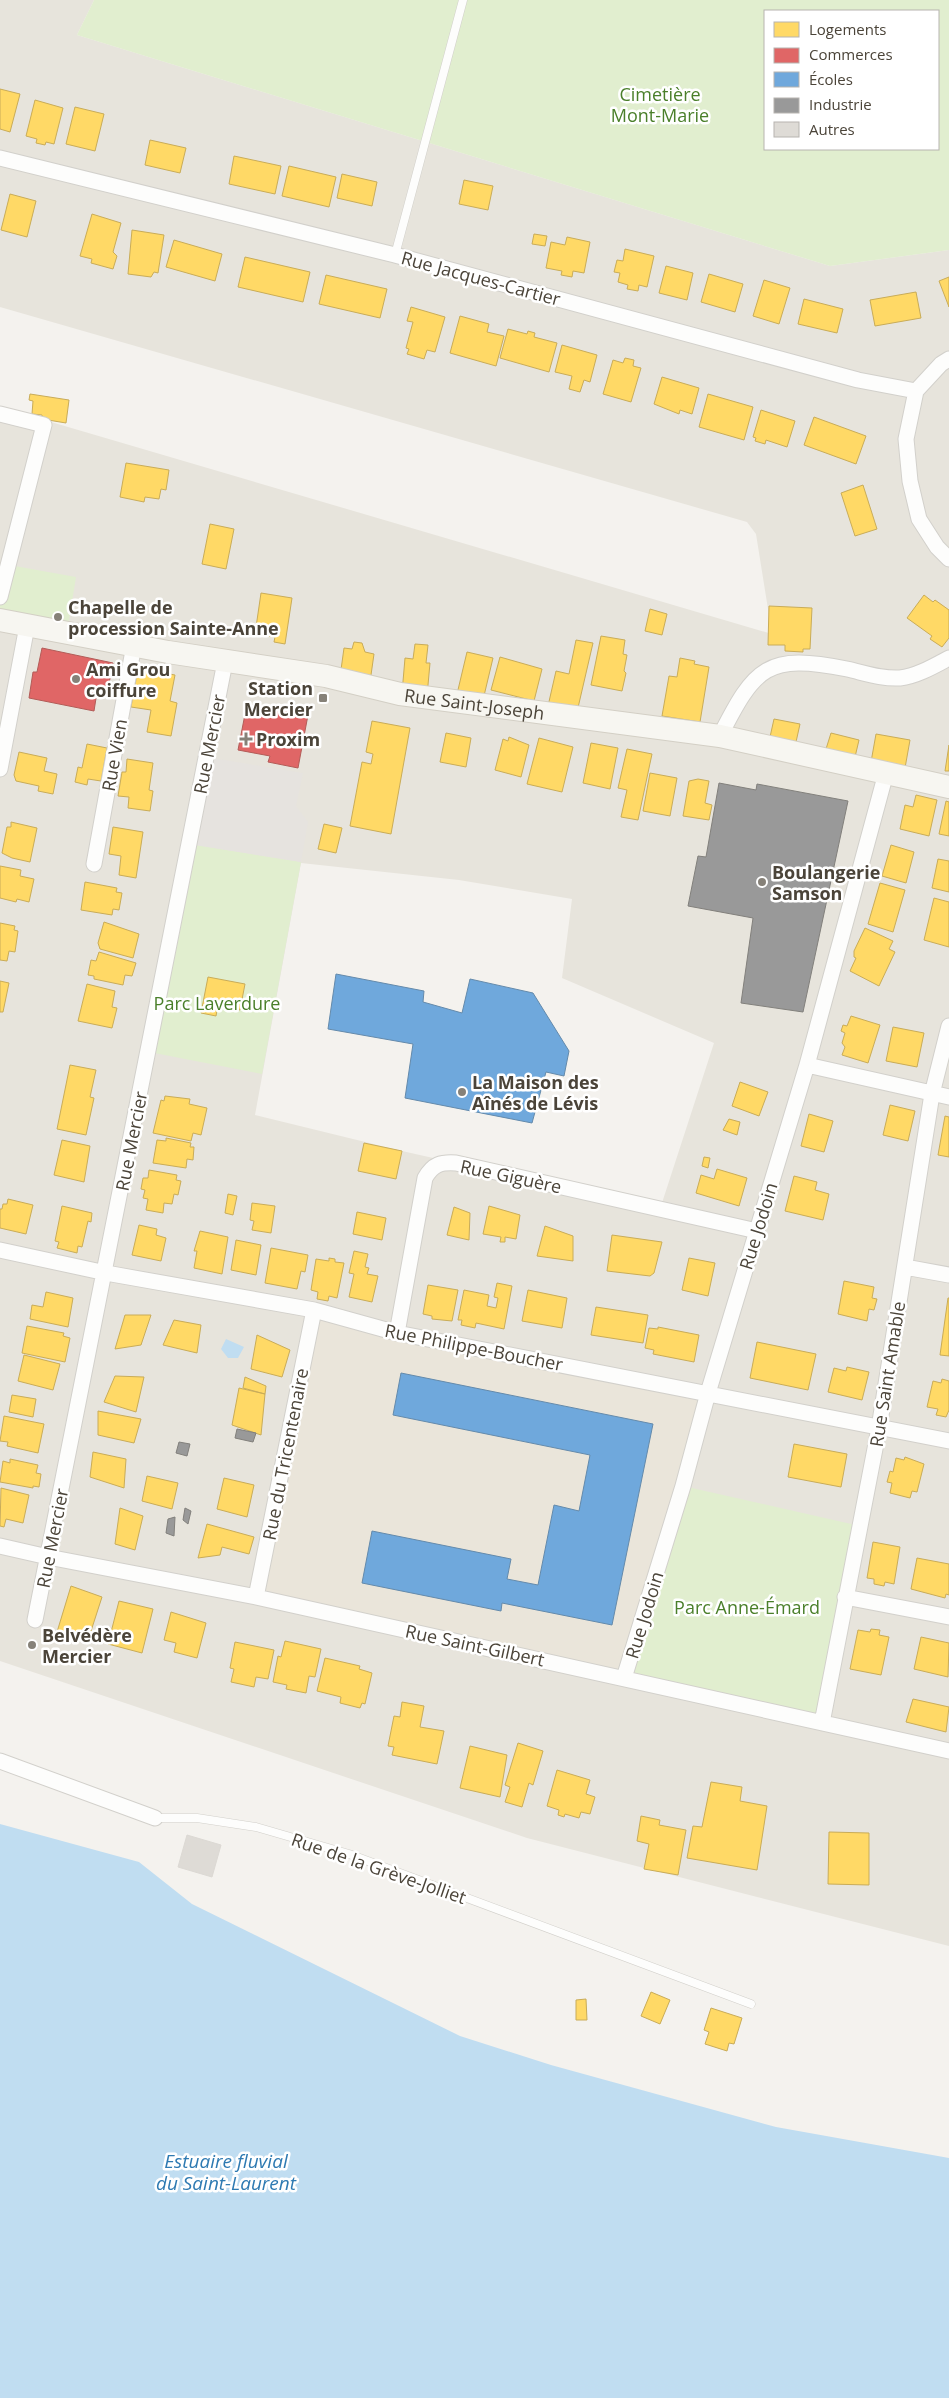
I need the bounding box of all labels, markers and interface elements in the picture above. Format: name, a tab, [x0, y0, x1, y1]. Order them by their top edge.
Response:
legend	[764, 10, 939, 150]
text: Logements	[809, 19, 886, 39]
text: Commerces	[809, 44, 893, 64]
text: Écoles	[809, 69, 853, 89]
park label: Cimetière Mont-Marie	[611, 82, 709, 127]
text: Industrie	[809, 94, 872, 114]
text: Autres	[809, 119, 855, 139]
street label: Rue Jacques-Cartier	[399, 245, 564, 311]
place label: Chapelle de procession Sainte-Anne	[68, 595, 279, 640]
marker: Chapelle de procession Sainte-Anne	[52, 611, 64, 623]
place label: Ami Grou coiffure	[86, 657, 170, 702]
marker: Ami Grou coiffure	[70, 673, 82, 685]
place label: Station Mercier	[244, 676, 313, 721]
street label: Rue Saint-Joseph	[403, 683, 546, 725]
street label: Rue Mercier	[188, 691, 231, 796]
marker: Station Mercier	[317, 692, 329, 704]
street label: Rue Vien	[96, 717, 132, 793]
place label: Proxim	[256, 727, 320, 751]
marker: Proxim	[240, 733, 252, 745]
place label: Boulangerie Samson	[772, 860, 880, 905]
marker: Boulangerie Samson	[756, 876, 768, 888]
park label: Parc Laverdure	[154, 991, 280, 1015]
place label: La Maison des Aînés de Lévis	[472, 1070, 599, 1115]
marker: La Maison des Aînés de Lévis	[456, 1086, 468, 1098]
street label: Rue Mercier	[110, 1088, 153, 1193]
street label: Rue Giguère	[458, 1154, 564, 1198]
street label: Rue Jodoin	[733, 1179, 783, 1273]
street label: Rue Saint Amable	[864, 1299, 910, 1449]
street label: Rue Philippe-Boucher	[383, 1318, 566, 1376]
street label: Rue du Tricentenaire	[257, 1366, 313, 1542]
street label: Rue Mercier	[31, 1485, 74, 1590]
street label: Rue Jodoin	[619, 1568, 669, 1662]
park label: Parc Anne-Émard	[674, 1595, 820, 1619]
street label: Rue Saint-Gilbert	[403, 1619, 547, 1671]
place label: Belvédère Mercier	[42, 1623, 132, 1668]
marker: Belvédère Mercier	[26, 1639, 38, 1651]
street label: Rue de la Grève-Jolliet	[288, 1827, 470, 1909]
water label: Estuaire fluvial du Saint-Laurent	[156, 2148, 297, 2196]

